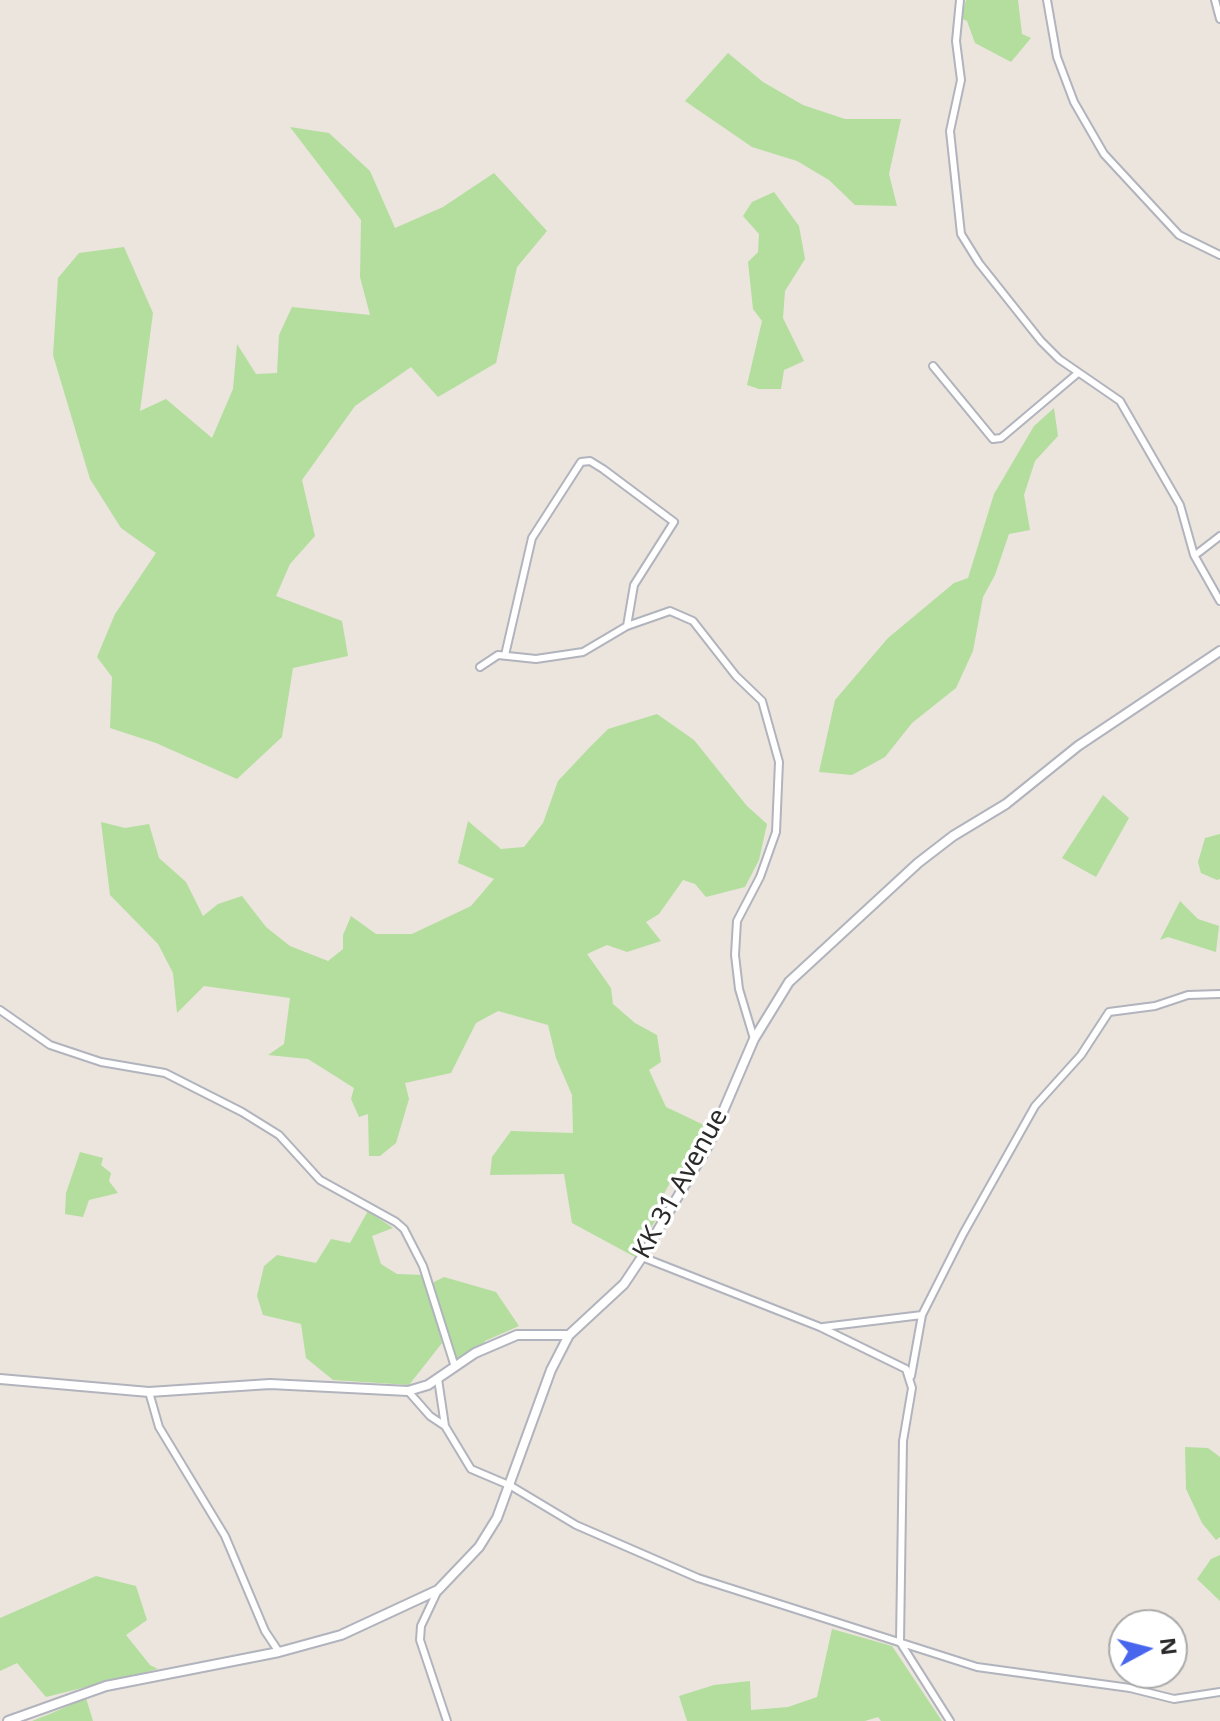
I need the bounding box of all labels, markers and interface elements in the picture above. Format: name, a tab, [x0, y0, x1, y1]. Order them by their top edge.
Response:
street label: KK 31 Avenue	[627, 1104, 735, 1264]
north arrow	[1108, 1609, 1188, 1689]
text: N	[1154, 1636, 1186, 1657]

